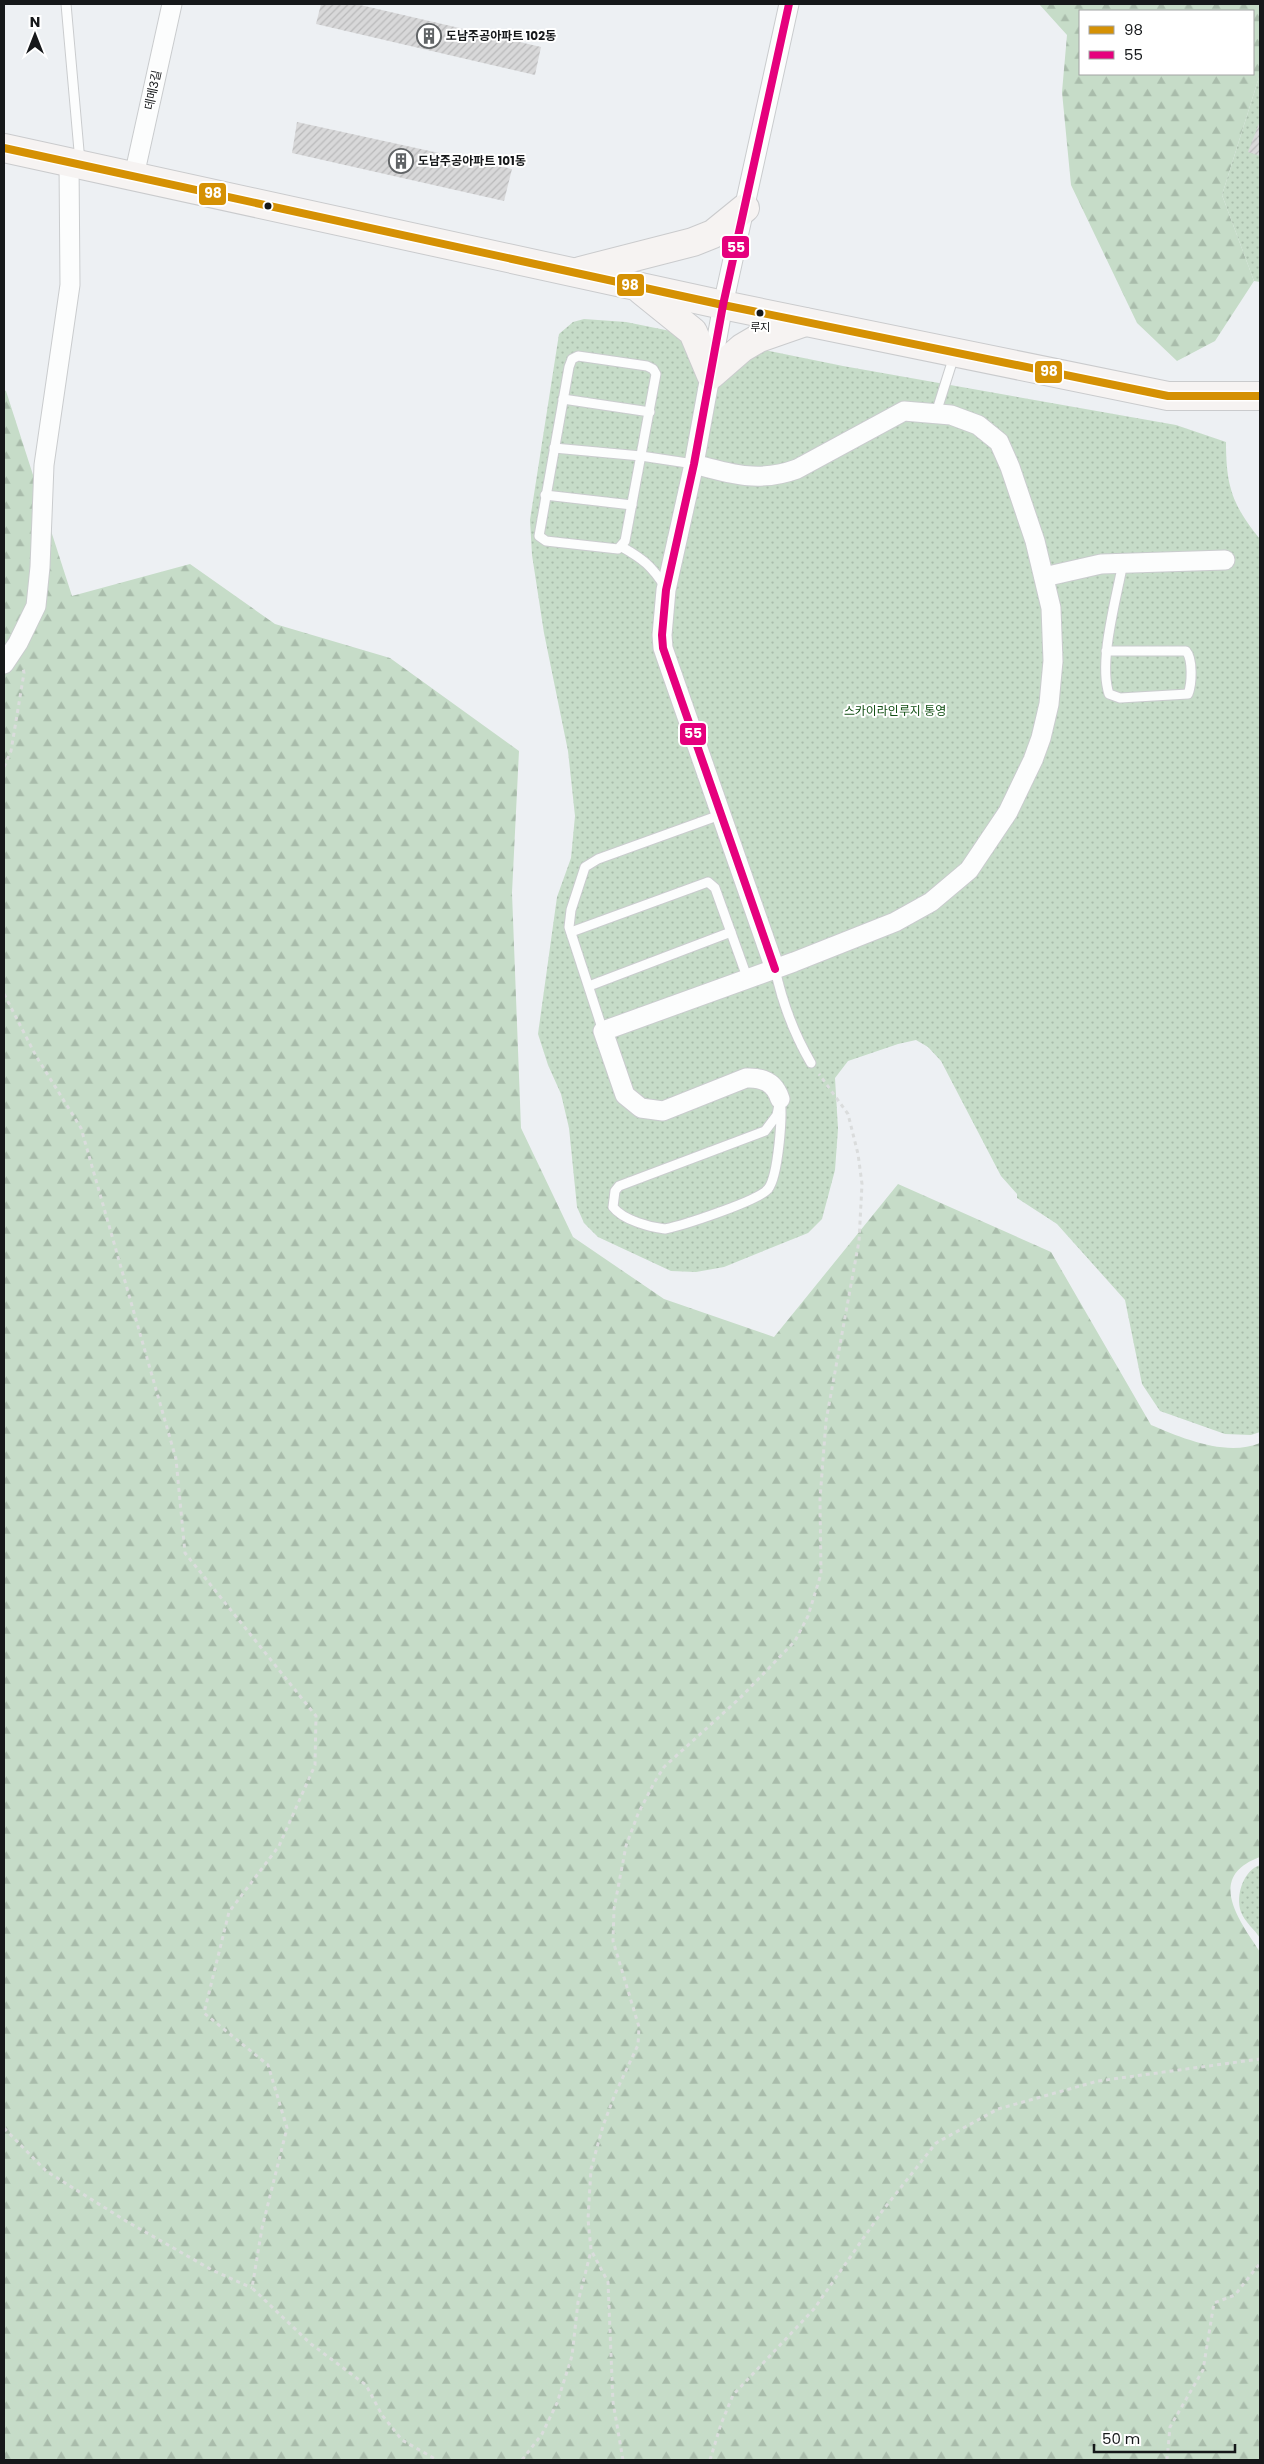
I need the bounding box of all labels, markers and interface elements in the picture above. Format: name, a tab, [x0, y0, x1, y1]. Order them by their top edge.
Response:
north arrow	[10, 10, 60, 60]
legend	[1079, 10, 1254, 75]
text: N	[30, 12, 40, 32]
text: 98	[1124, 19, 1143, 40]
building icon: 도남주공아파트 102동	[416, 23, 442, 49]
place label: 도남주공아파트 102동	[446, 27, 556, 44]
text: 55	[1124, 44, 1143, 65]
street label: 데메3길	[140, 68, 165, 111]
building icon: 도남주공아파트 101동	[388, 148, 414, 174]
place label: 도남주공아파트 101동	[418, 152, 526, 169]
line badge: 98	[198, 182, 227, 206]
text: 98	[204, 183, 222, 203]
unlabelled marker	[263, 201, 273, 211]
line badge: 55	[721, 235, 750, 259]
text: 55	[727, 237, 745, 257]
line badge: 98	[616, 273, 645, 297]
text: 98	[621, 275, 639, 295]
marker: 루지	[755, 308, 765, 318]
place label: 루지	[750, 319, 770, 335]
line badge: 98	[1034, 360, 1063, 384]
text: 98	[1040, 361, 1058, 381]
park label: 스카이라인루지 통영	[844, 702, 946, 719]
line badge: 55	[679, 722, 707, 746]
text: 55	[684, 723, 702, 743]
scale bar	[1094, 2422, 1235, 2454]
text: 50 m	[1102, 2428, 1140, 2449]

